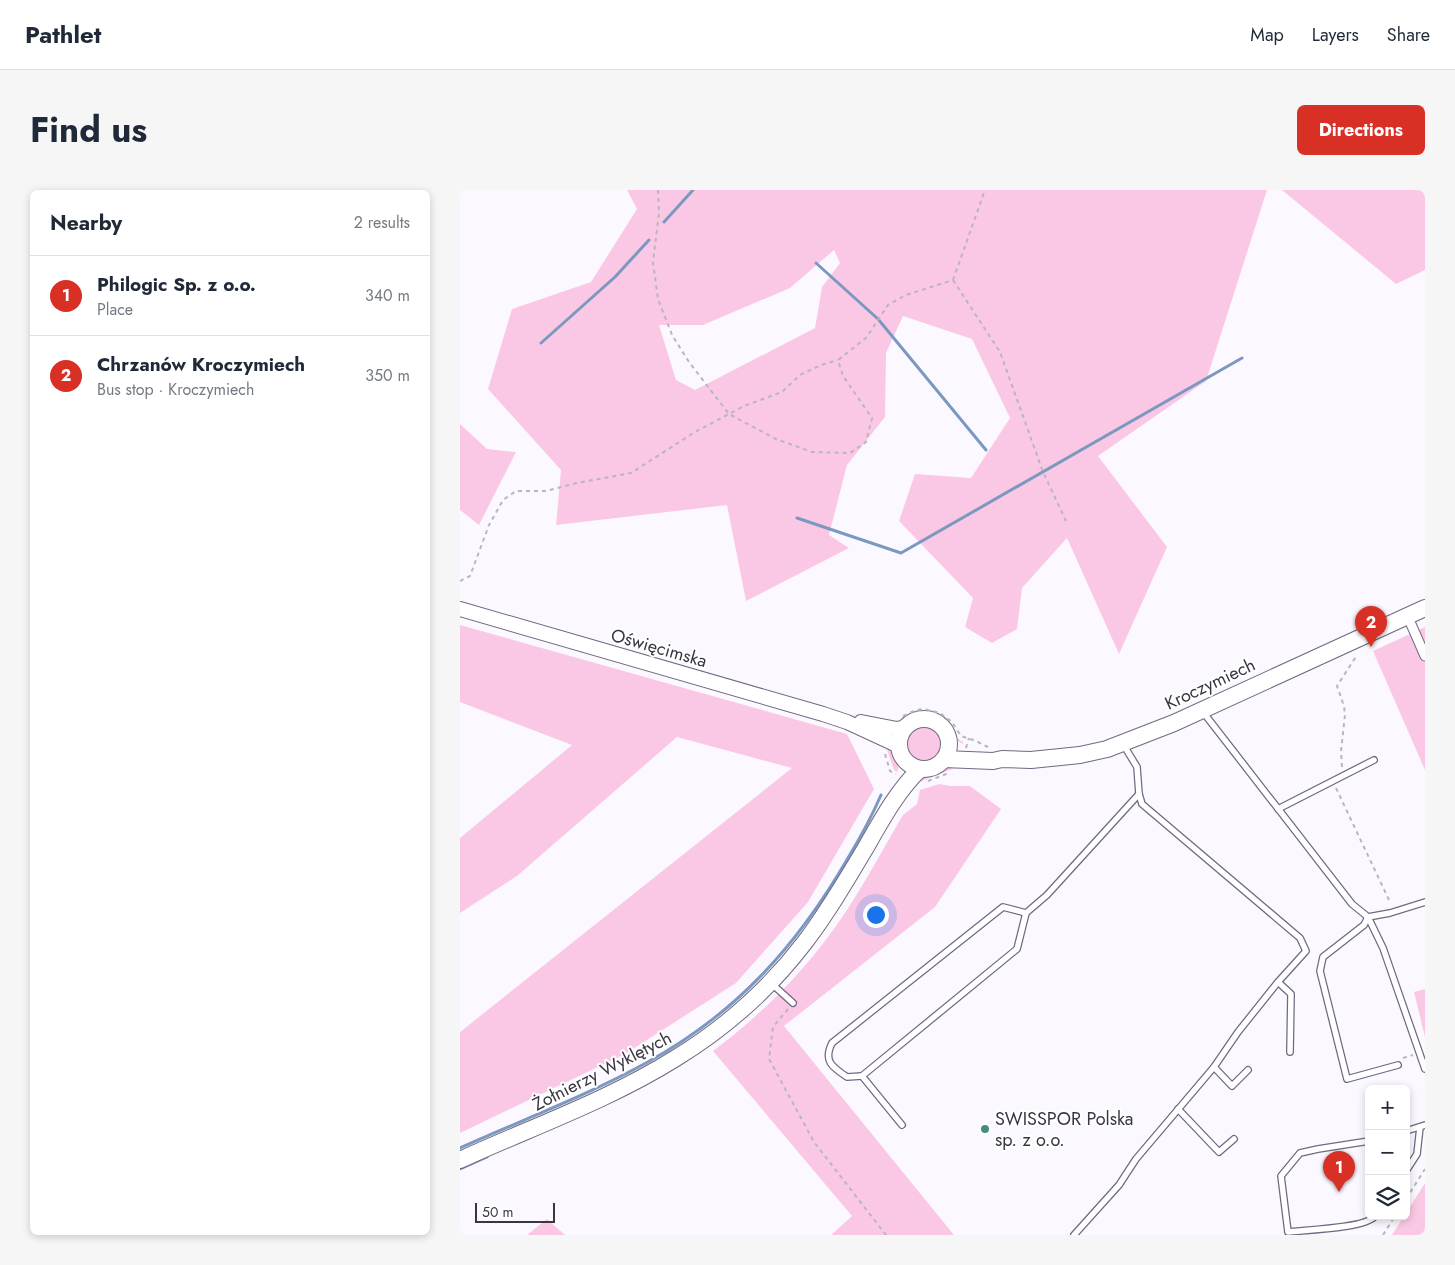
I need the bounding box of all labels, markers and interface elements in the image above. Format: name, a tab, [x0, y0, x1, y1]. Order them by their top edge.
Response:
text: Pathlet	[25, 17, 101, 52]
text: Map	[1250, 22, 1284, 48]
text: Layers	[1312, 22, 1359, 48]
text: Share	[1387, 22, 1430, 48]
text: Find us	[30, 105, 147, 155]
button: Directions	[1297, 105, 1425, 155]
text: Nearby	[50, 208, 122, 238]
text: 2 results	[354, 211, 410, 234]
text: Philogic Sp. z o.o.	[97, 271, 256, 298]
text: 1	[62, 284, 70, 307]
text: 340 m	[365, 284, 410, 307]
text: Place	[97, 298, 133, 321]
text: Chrzanów Kroczymiech	[97, 351, 305, 378]
text: 2	[61, 364, 71, 387]
text: 350 m	[365, 364, 410, 387]
text: Bus stop · Kroczymiech	[97, 378, 254, 401]
pin: 2	[1355, 606, 1387, 647]
street label: Oświęcimska	[608, 622, 710, 674]
street label: Kroczymiech	[1161, 652, 1259, 716]
your location	[863, 902, 889, 928]
street label: Żołnierzy Wyklętych	[528, 1025, 676, 1117]
map controls	[1365, 1085, 1410, 1220]
button: +	[1365, 1085, 1410, 1130]
place label: SWISSPOR Polska sp. z o.o.	[995, 1106, 1134, 1153]
marker: SWISSPOR Polska sp. z o.o.	[979, 1123, 991, 1135]
button: −	[1365, 1130, 1410, 1175]
pin: 1	[1323, 1151, 1355, 1192]
button: layers	[1365, 1175, 1410, 1220]
scale bar	[475, 1200, 555, 1223]
text: 50 m	[482, 1202, 513, 1222]

